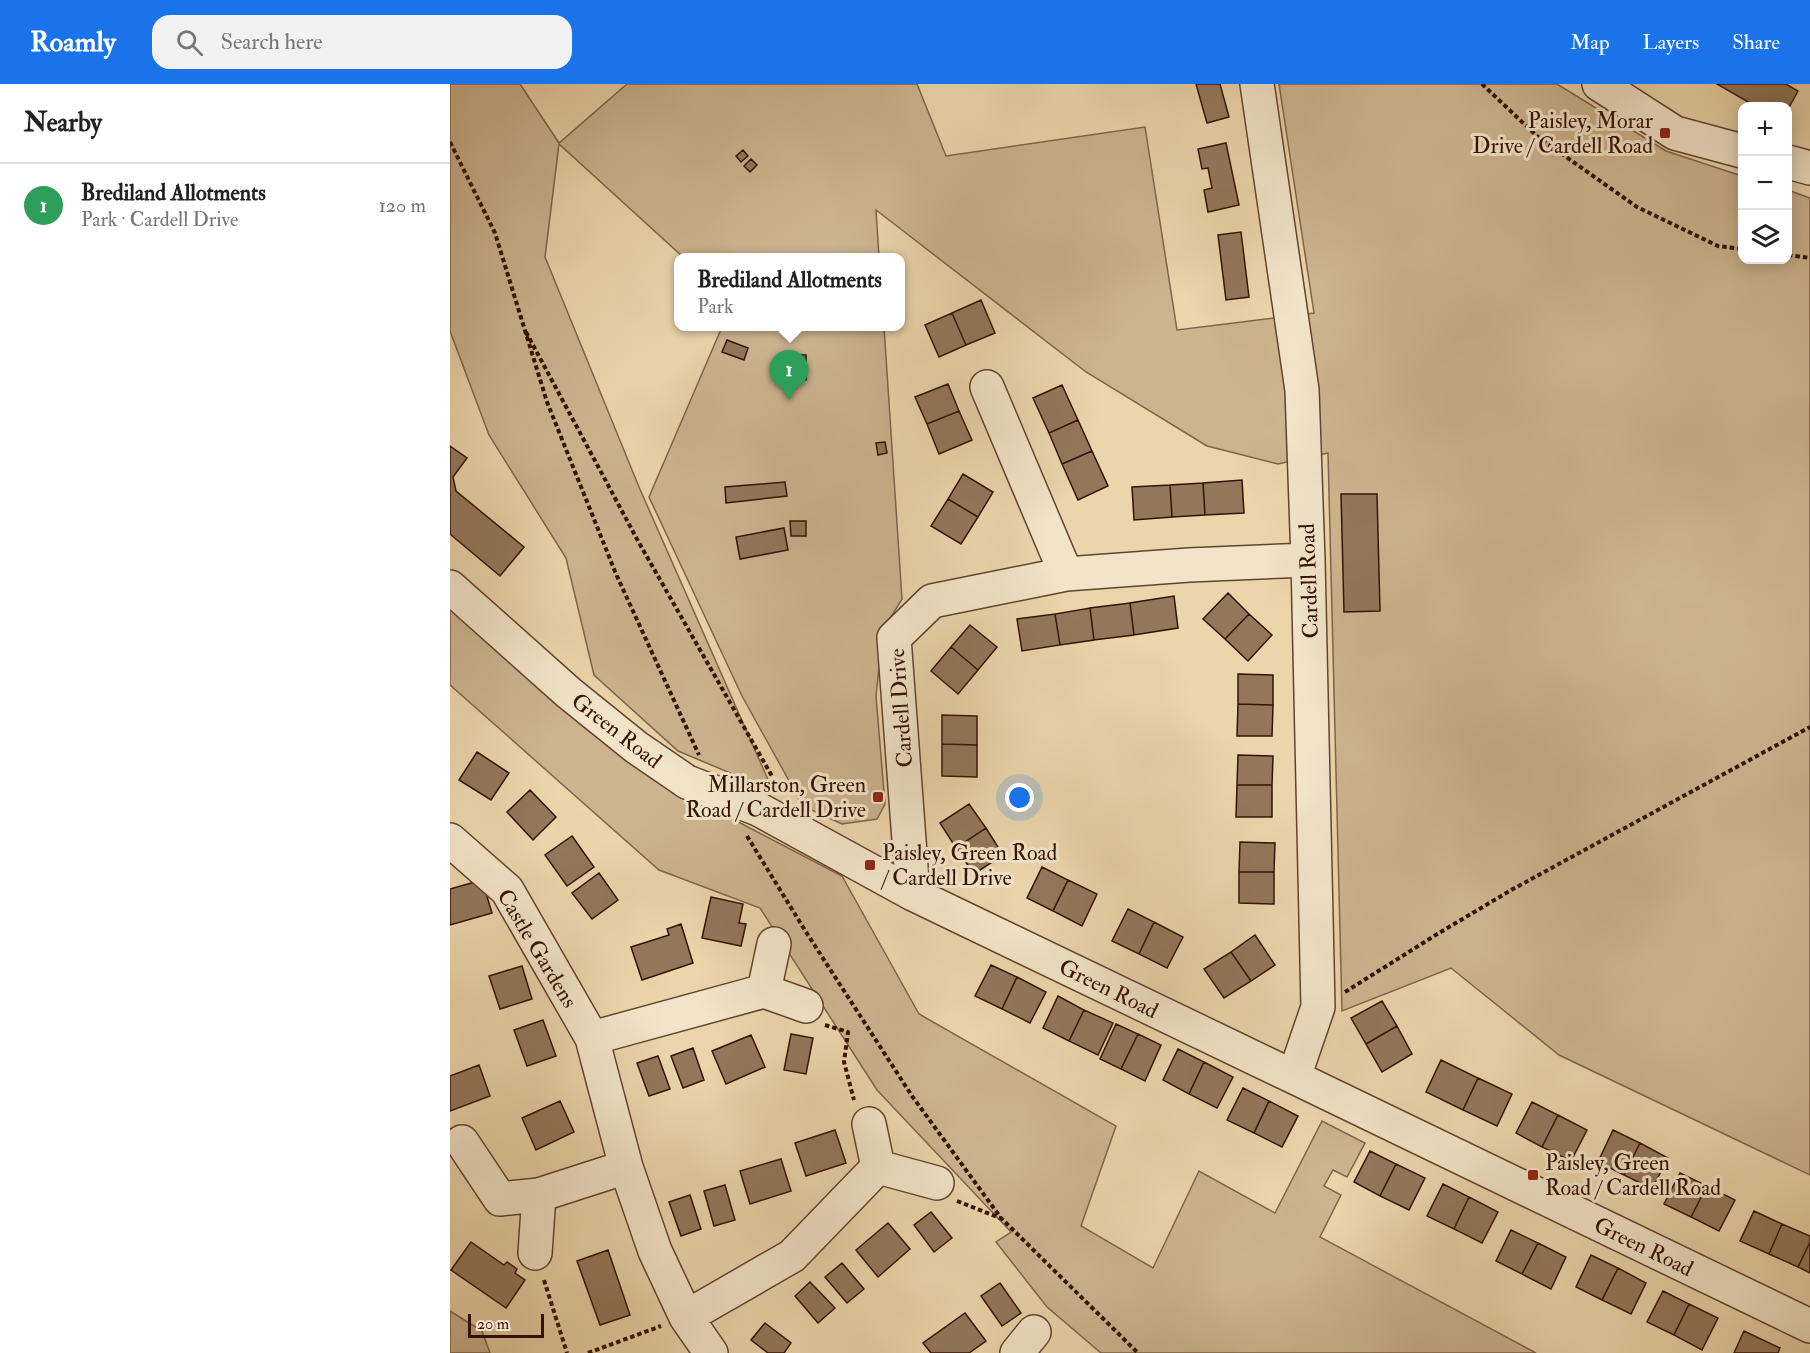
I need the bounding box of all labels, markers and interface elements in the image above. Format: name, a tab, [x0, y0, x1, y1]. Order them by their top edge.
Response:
search box	[152, 15, 572, 69]
text: Roamly	[30, 25, 116, 60]
icon: search	[173, 26, 206, 59]
text: Search here	[221, 28, 323, 56]
text: Map	[1570, 29, 1610, 56]
text: Layers	[1643, 29, 1699, 56]
text: Share	[1732, 29, 1780, 56]
map controls	[1738, 102, 1792, 264]
button: +	[1738, 102, 1792, 156]
text: Nearby	[24, 107, 102, 139]
place label: Paisley, Morar Drive / Cardell Road	[1473, 107, 1654, 160]
marker: Paisley, Morar Drive / Cardell Road	[1658, 126, 1672, 140]
button: −	[1738, 156, 1792, 210]
text: Brediland Allotments	[81, 179, 266, 207]
text: 1	[40, 193, 47, 218]
text: 120 m	[379, 193, 426, 218]
text: Park · Cardell Drive	[81, 207, 238, 232]
button: layers	[1738, 210, 1792, 264]
popup	[674, 253, 905, 331]
text: Brediland Allotments	[697, 266, 882, 294]
text: Park	[697, 294, 734, 319]
pin: 1	[770, 350, 808, 400]
street label: Cardell Road	[1293, 523, 1325, 639]
street label: Cardell Drive	[883, 647, 919, 768]
street label: Green Road	[566, 687, 667, 775]
place label: Millarston, Green Road / Cardell Drive	[686, 771, 866, 824]
your location	[1005, 783, 1034, 812]
marker: Millarston, Green Road / Cardell Drive	[871, 790, 885, 804]
place label: Paisley, Green Road / Cardell Drive	[880, 839, 1058, 892]
marker: Paisley, Green Road / Cardell Drive	[863, 858, 877, 872]
street label: Castle Gardens	[491, 884, 584, 1013]
street label: Green Road	[1054, 953, 1163, 1025]
place label: Paisley, Green Road / Cardell Road	[1545, 1149, 1721, 1202]
marker: Paisley, Green Road / Cardell Road	[1526, 1168, 1540, 1182]
street label: Green Road	[1589, 1211, 1698, 1283]
scale bar	[468, 1311, 544, 1338]
text: 20 m	[477, 1314, 509, 1334]

